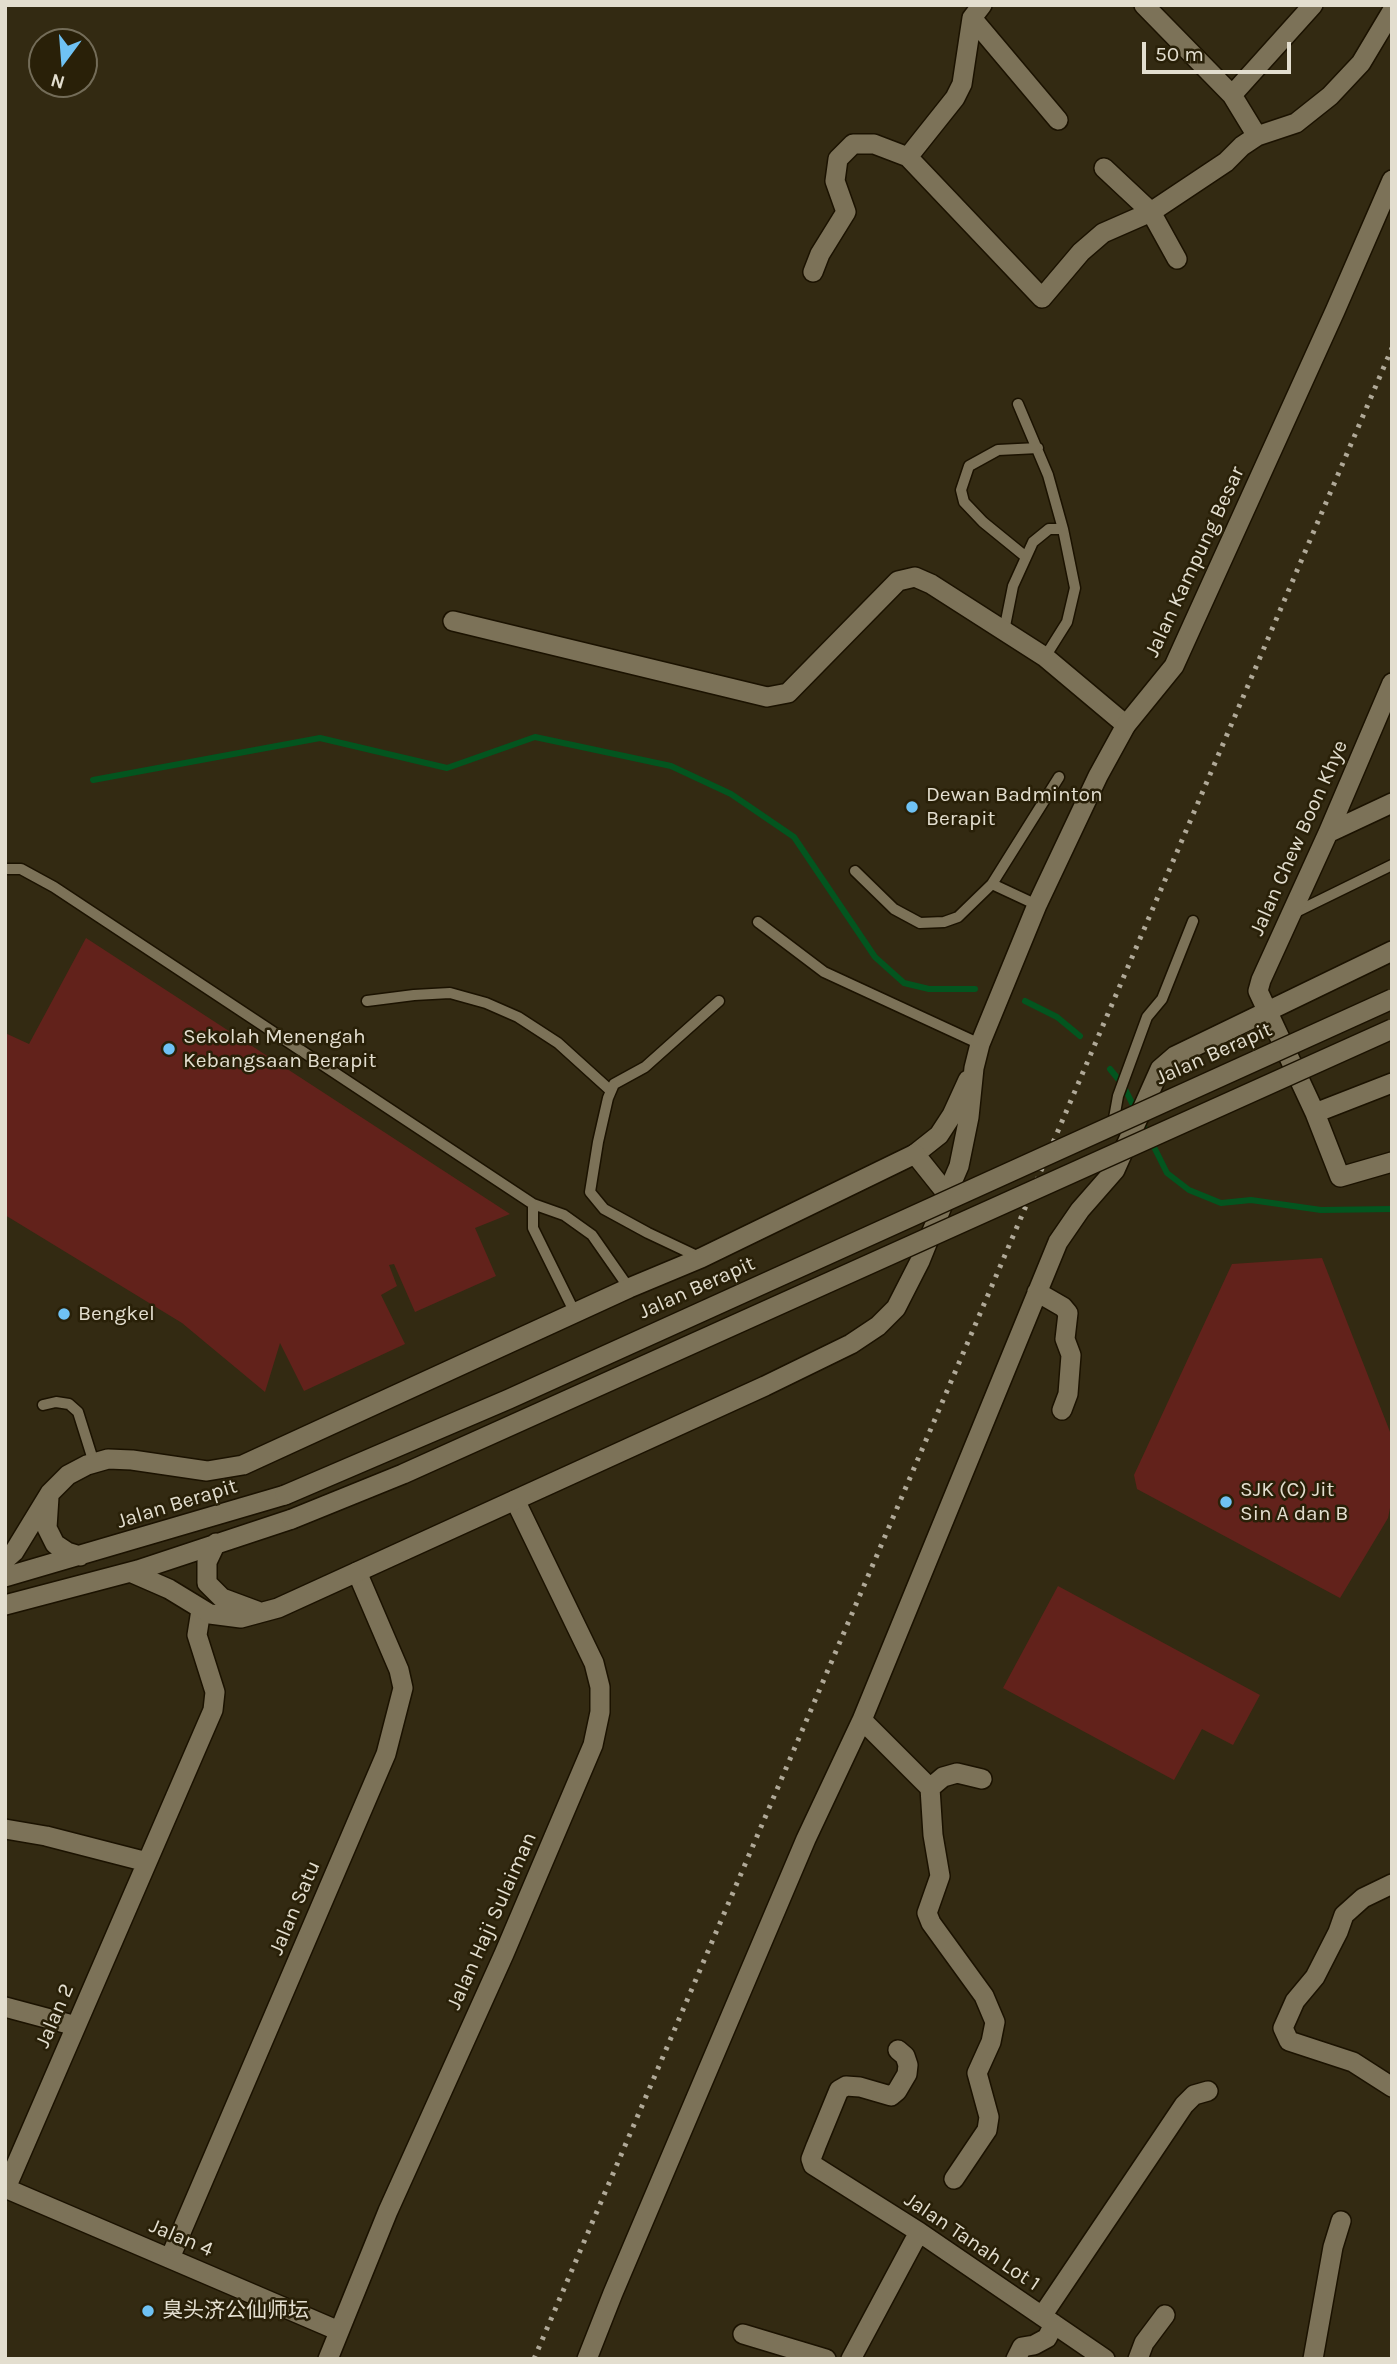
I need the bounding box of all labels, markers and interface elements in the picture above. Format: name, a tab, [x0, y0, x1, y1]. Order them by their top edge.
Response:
north arrow	[28, 28, 98, 98]
scale bar	[1145, 28, 1294, 72]
text: 50 m	[1155, 42, 1204, 66]
text: N	[48, 69, 67, 94]
street label: Jalan Kampung Besar	[1140, 463, 1250, 661]
street label: Jalan Chew Boon Khye	[1245, 736, 1353, 940]
place label: Dewan Badminton Berapit	[926, 782, 1103, 832]
marker: Dewan Badminton Berapit	[904, 799, 920, 815]
street label: Jalan Berapit	[1152, 1017, 1276, 1091]
place label: Sekolah Menengah Kebangsaan Berapit	[183, 1024, 376, 1074]
marker: Sekolah Menengah Kebangsaan Berapit	[161, 1041, 177, 1057]
street label: Jalan Berapit	[635, 1251, 759, 1325]
place label: Bengkel	[78, 1301, 155, 1327]
marker: Bengkel	[56, 1306, 72, 1322]
street label: Jalan Berapit	[114, 1474, 240, 1534]
place label: SJK (C) Jit Sin A dan B	[1240, 1477, 1348, 1527]
marker: SJK (C) Jit Sin A dan B	[1218, 1494, 1234, 1510]
street label: Jalan Haji Sulaiman	[442, 1828, 542, 2014]
street label: Jalan Satu	[264, 1857, 326, 1959]
street label: Jalan 2	[30, 1980, 80, 2052]
street label: Jalan Tanah Lot 1	[899, 2187, 1045, 2297]
street label: Jalan 4	[145, 2213, 217, 2263]
place label: 臭头济公仙师坛	[162, 2298, 309, 2324]
marker: 臭头济公仙师坛	[140, 2303, 156, 2319]

